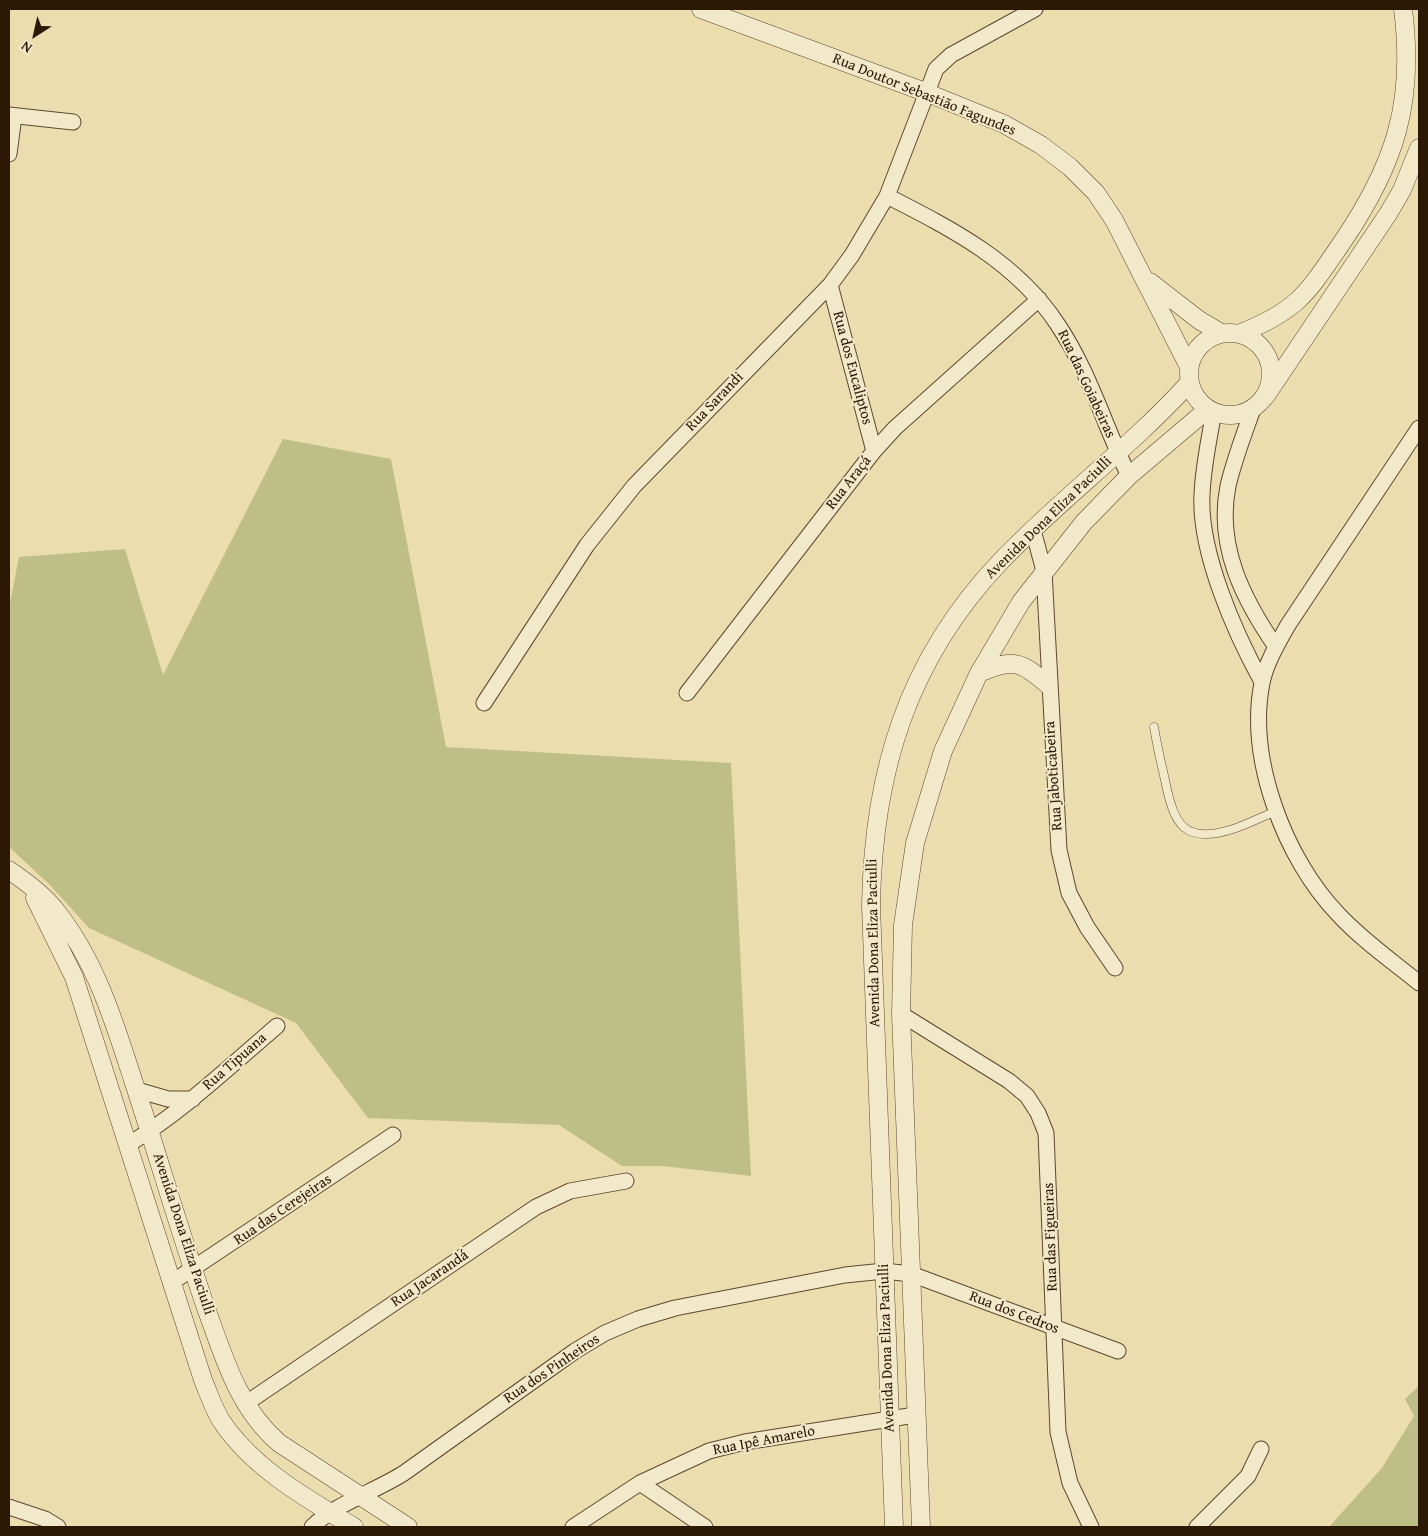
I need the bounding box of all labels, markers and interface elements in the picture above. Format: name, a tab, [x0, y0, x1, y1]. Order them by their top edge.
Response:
north arrow	[10, 10, 60, 60]
text: N	[17, 36, 36, 58]
street label: Rua Doutor Sebastião Fagundes	[830, 50, 1018, 140]
street label: Rua dos Eucaliptos	[828, 309, 876, 427]
street label: Rua das Goiabeiras	[1053, 327, 1119, 441]
street label: Rua Sarandi	[682, 369, 748, 435]
street label: Rua Araçá	[822, 453, 876, 513]
street label: Avenida Dona Eliza Paciulli	[982, 453, 1116, 583]
street label: Rua Jaboticabeira	[1041, 721, 1067, 831]
street label: Avenida Dona Eliza Paciulli	[864, 858, 884, 1028]
street label: Rua Tipuana	[199, 1029, 271, 1095]
street label: Avenida Dona Eliza Paciulli	[148, 1151, 218, 1317]
street label: Rua das Cerejeiras	[231, 1171, 335, 1249]
street label: Rua das Figueiras	[1040, 1182, 1062, 1292]
street label: Rua Jacarandá	[388, 1247, 472, 1311]
street label: Avenida Dona Eliza Paciulli	[875, 1263, 899, 1433]
street label: Rua dos Cedros	[967, 1288, 1061, 1338]
street label: Rua dos Pinheiros	[501, 1330, 603, 1408]
street label: Rua Ipê Amarelo	[711, 1422, 817, 1460]

